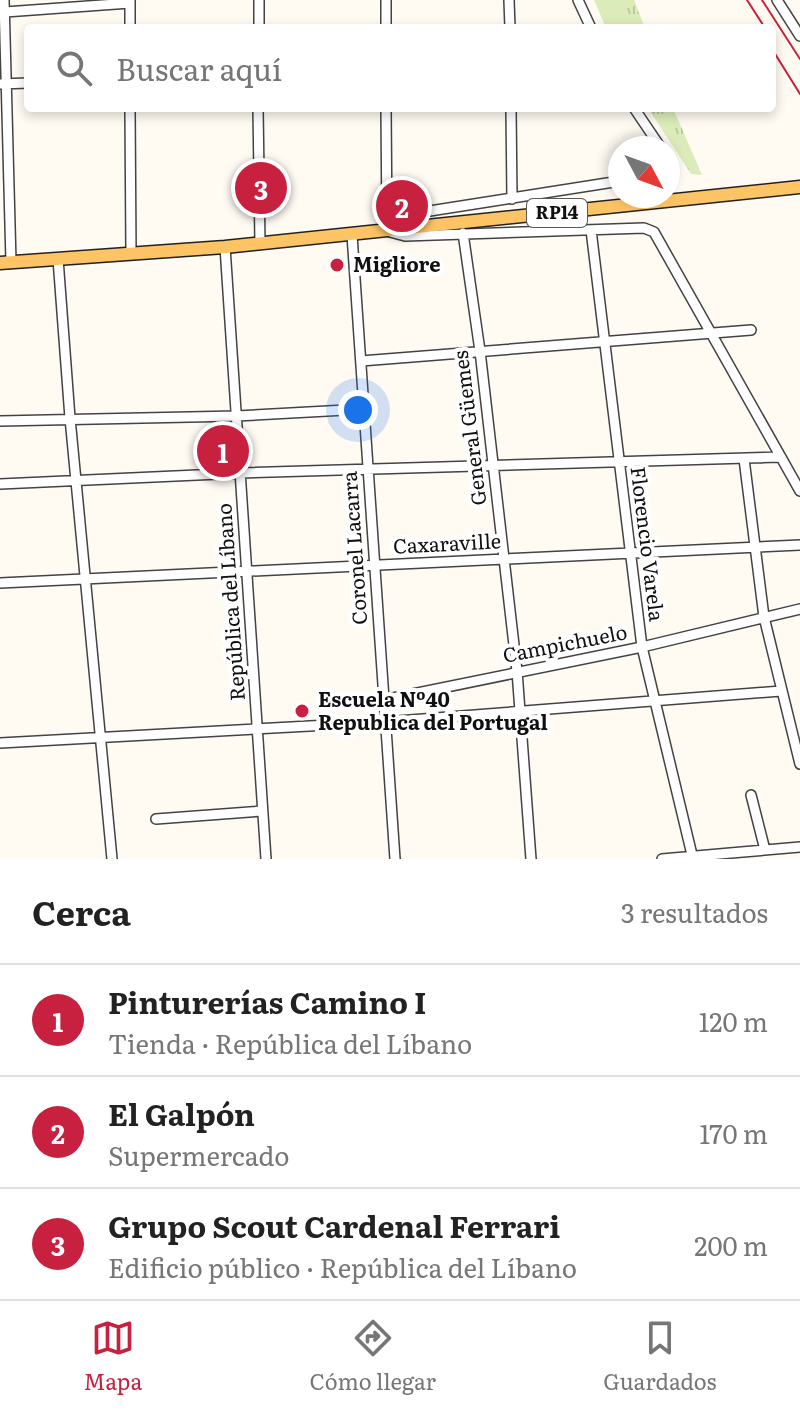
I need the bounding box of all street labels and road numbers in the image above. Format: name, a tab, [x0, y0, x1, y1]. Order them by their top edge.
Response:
road number: RP14	[527, 199, 587, 227]
street label: General Güemes	[444, 349, 492, 507]
street label: Florencio Varela	[625, 465, 673, 623]
street label: Coronel Lacarra	[333, 470, 373, 626]
street label: República del Líbano	[207, 502, 251, 702]
street label: Caxaraville	[392, 524, 502, 560]
street label: Campichuelo	[500, 615, 629, 669]

